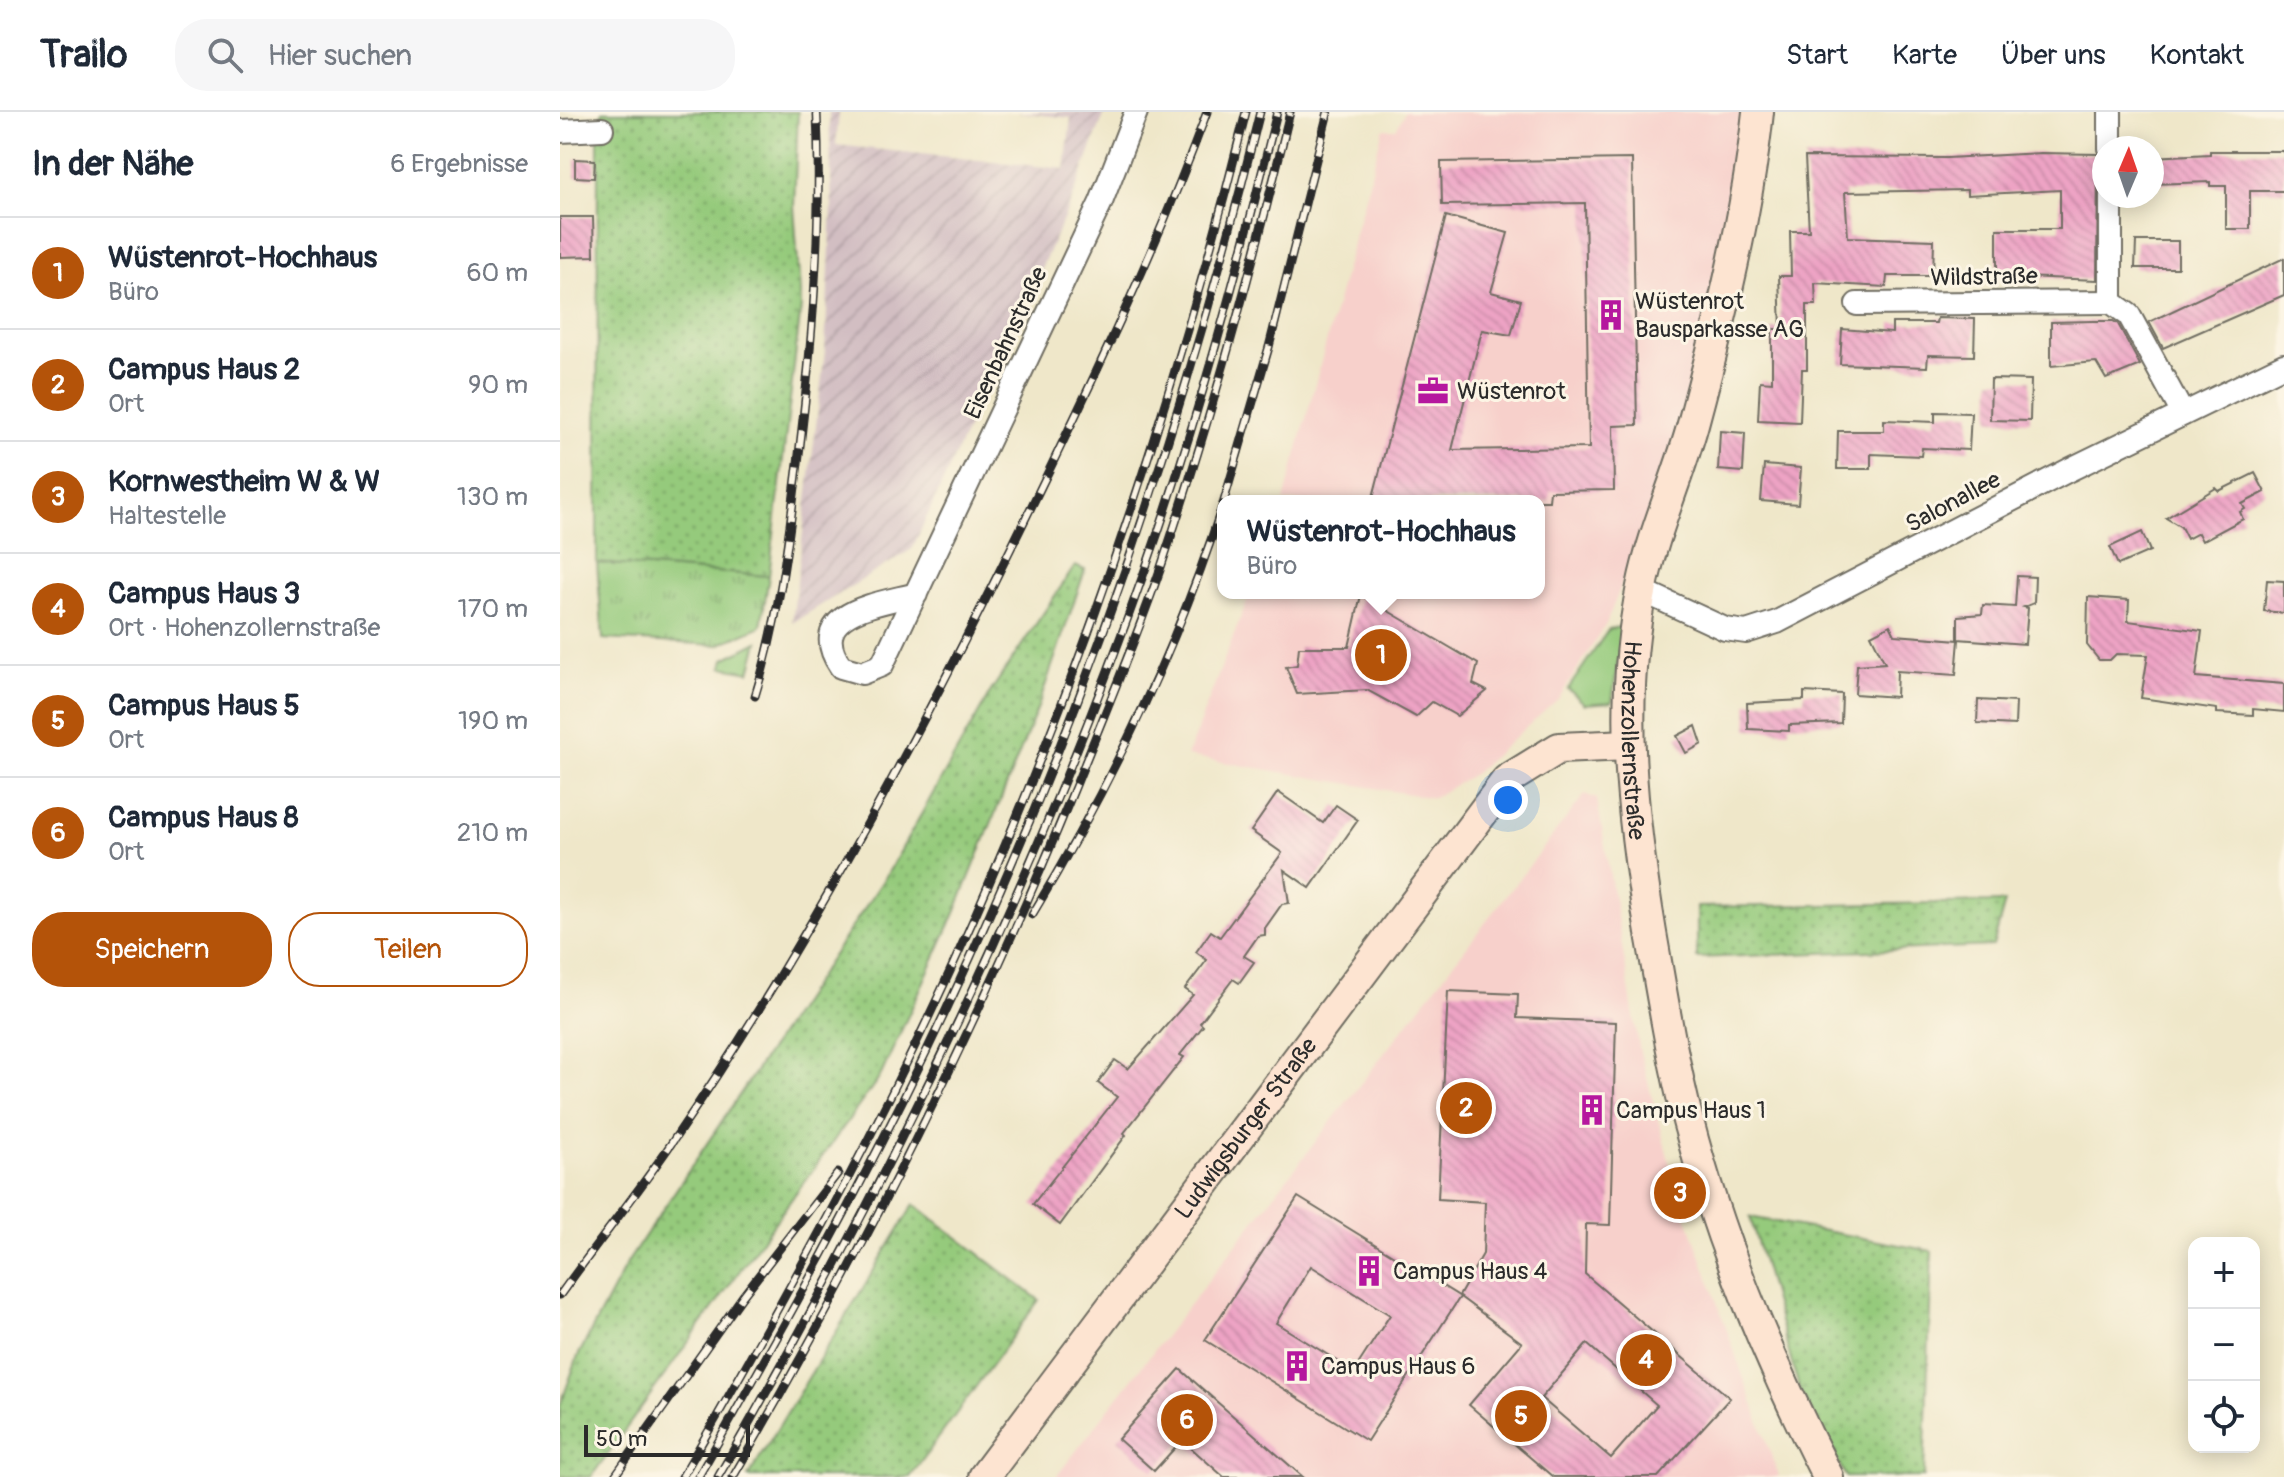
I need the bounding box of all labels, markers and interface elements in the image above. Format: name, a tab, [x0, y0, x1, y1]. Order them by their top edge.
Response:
search box	[175, 19, 735, 91]
text: Trailo	[40, 31, 127, 79]
icon: search	[203, 33, 247, 77]
text: Hier suchen	[267, 37, 412, 74]
text: Start	[1786, 38, 1848, 73]
text: Karte	[1892, 38, 1957, 73]
text: Über uns	[2001, 38, 2106, 73]
text: Kontakt	[2150, 38, 2244, 73]
north arrow	[2092, 136, 2164, 208]
text: In der Nähe	[32, 143, 193, 186]
text: 6 Ergebnisse	[390, 148, 528, 180]
text: Wüstenrot-Hochhaus	[108, 239, 377, 276]
text: 1	[53, 257, 63, 289]
text: 60 m	[466, 257, 528, 289]
street label: Eisenbahnstraße	[958, 262, 1054, 424]
street label: Wildstraße	[1930, 262, 2038, 292]
text: Büro	[108, 276, 159, 308]
place label: Wüstenrot Bausparkasse AG	[1635, 287, 1804, 344]
building icon: Wüstenrot Bausparkasse AG	[1594, 298, 1628, 332]
text: Campus Haus 2	[108, 351, 300, 388]
text: 2	[51, 369, 65, 401]
text: 90 m	[468, 369, 528, 401]
office icon: Wüstenrot	[1416, 374, 1450, 408]
place label: Wüstenrot	[1457, 377, 1566, 406]
text: Ort	[108, 388, 144, 420]
text: Kornwestheim W & W	[108, 463, 380, 500]
street label: Salonallee	[1901, 465, 2006, 539]
text: 3	[51, 481, 65, 513]
text: 130 m	[457, 481, 528, 513]
popup	[1217, 495, 1545, 599]
text: Haltestelle	[108, 500, 226, 532]
text: Wüstenrot-Hochhaus	[1246, 513, 1516, 550]
text: Büro	[1246, 550, 1297, 582]
text: Campus Haus 3	[108, 575, 300, 612]
text: 4	[50, 593, 66, 625]
text: 170 m	[458, 593, 528, 625]
text: Ort · Hohenzollernstraße	[108, 612, 380, 644]
pin: 1	[1355, 625, 1407, 685]
street label: Hohenzollernstraße	[1615, 639, 1652, 842]
text: Campus Haus 5	[108, 687, 300, 724]
text: 5	[51, 705, 65, 737]
text: 190 m	[458, 705, 528, 737]
text: Ort	[108, 724, 144, 756]
your location	[1488, 780, 1528, 820]
text: Campus Haus 8	[108, 799, 299, 836]
text: 6	[50, 817, 66, 849]
text: 210 m	[457, 817, 528, 849]
text: Ort	[108, 836, 144, 868]
button: Speichern	[32, 912, 272, 987]
button: Teilen	[288, 912, 528, 987]
street label: Ludwigsburger Straße	[1168, 1032, 1323, 1225]
pin: 2	[1440, 1078, 1492, 1138]
building icon: Campus Haus 1	[1575, 1093, 1609, 1127]
place label: Campus Haus 1	[1616, 1096, 1766, 1125]
pin: 3	[1654, 1163, 1706, 1223]
map controls	[2188, 1237, 2260, 1453]
button: +	[2188, 1237, 2260, 1309]
building icon: Campus Haus 4	[1352, 1254, 1386, 1288]
place label: Campus Haus 4	[1393, 1257, 1547, 1286]
button: −	[2188, 1309, 2260, 1381]
pin: 4	[1620, 1330, 1672, 1390]
building icon: Campus Haus 6	[1280, 1349, 1314, 1383]
place label: Campus Haus 6	[1321, 1352, 1475, 1381]
button: locate	[2188, 1381, 2260, 1453]
pin: 5	[1495, 1386, 1547, 1446]
pin: 6	[1161, 1390, 1213, 1450]
scale bar	[584, 1421, 750, 1457]
text: 50 m	[596, 1425, 647, 1453]

